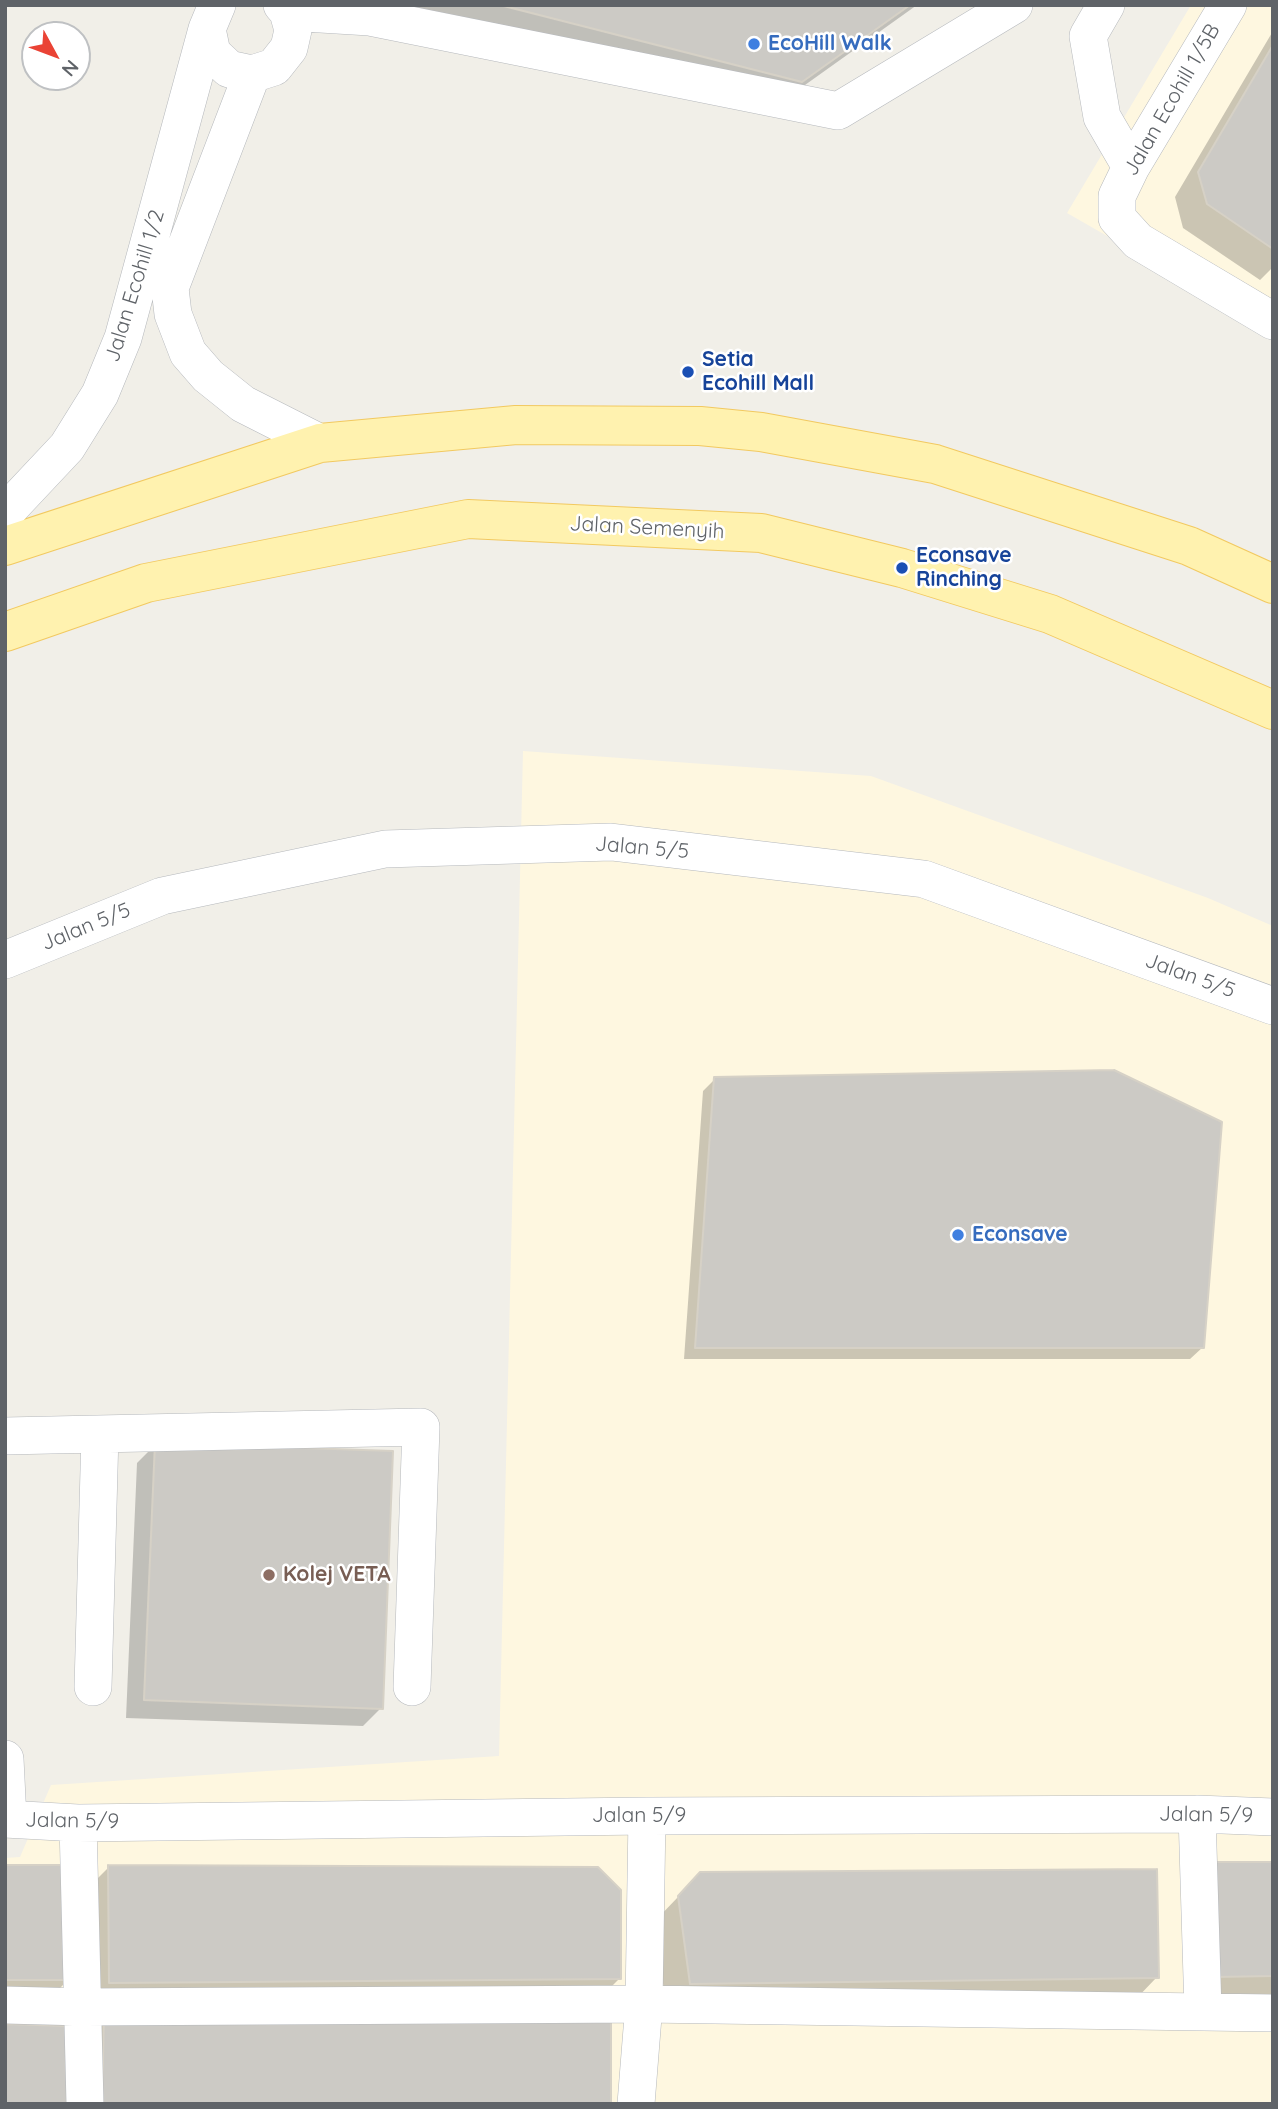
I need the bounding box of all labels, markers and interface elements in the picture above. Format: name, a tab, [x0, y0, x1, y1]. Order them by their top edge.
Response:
street label: Jalan Ecohill 1/5B	[1118, 20, 1226, 180]
north arrow	[21, 21, 91, 91]
place label: EcoHill Walk	[768, 31, 892, 57]
marker: EcoHill Walk	[746, 36, 762, 52]
text: N	[57, 55, 84, 82]
street label: Jalan Ecohill 1/2	[100, 207, 170, 365]
place label: Setia Ecohill Mall	[702, 347, 814, 397]
marker: Setia Ecohill Mall	[680, 364, 696, 380]
street label: Jalan Semenyih	[569, 511, 725, 545]
place label: Econsave Rinching	[916, 543, 1012, 593]
marker: Econsave Rinching	[894, 560, 910, 576]
street label: Jalan 5/5	[594, 831, 690, 865]
street label: Jalan 5/5	[38, 898, 134, 956]
street label: Jalan 5/5	[1142, 948, 1238, 1004]
place label: Econsave	[972, 1222, 1068, 1248]
marker: Econsave	[950, 1227, 966, 1243]
place label: Kolej VETA	[283, 1562, 391, 1588]
marker: Kolej VETA	[261, 1567, 277, 1583]
street label: Jalan 5/9	[1159, 1802, 1253, 1828]
street label: Jalan 5/9	[592, 1803, 686, 1829]
street label: Jalan 5/9	[25, 1808, 119, 1834]

